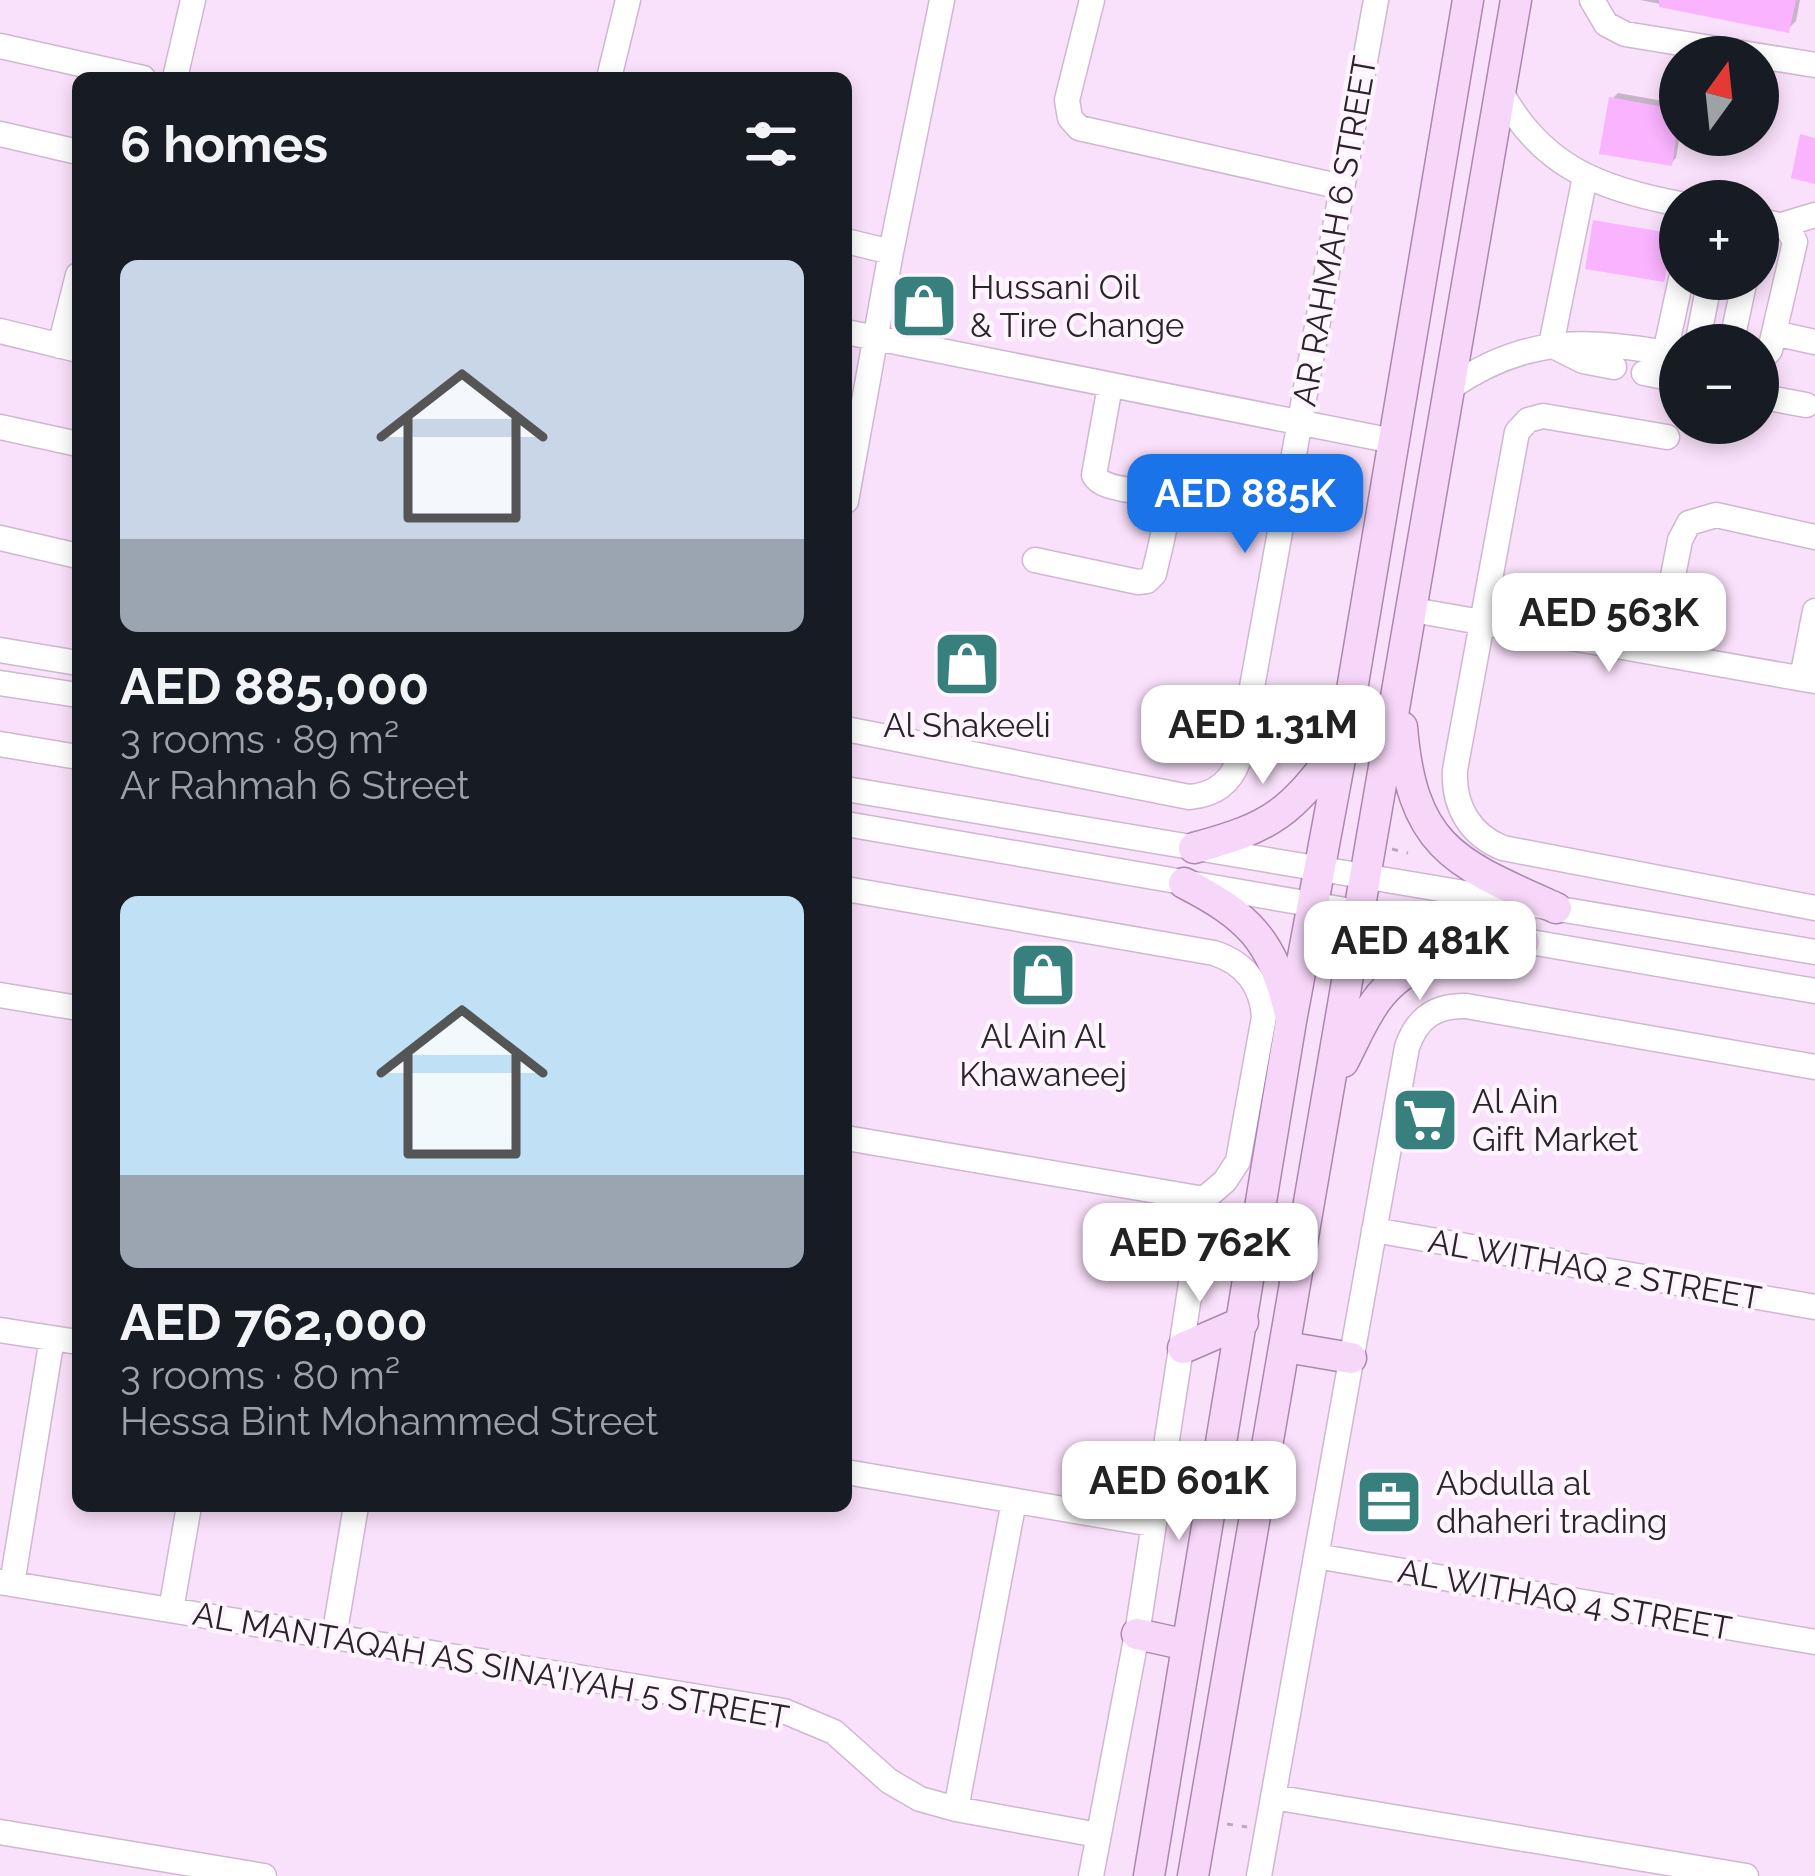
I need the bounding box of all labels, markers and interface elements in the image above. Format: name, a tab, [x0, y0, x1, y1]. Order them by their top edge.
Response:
north arrow	[1659, 36, 1779, 156]
map controls	[1659, 36, 1779, 444]
street label: AR RAHMAH 6 STREET	[1284, 53, 1384, 409]
icon: filters	[738, 111, 804, 177]
text: 6 homes	[120, 114, 328, 174]
button: +	[1659, 180, 1779, 300]
place label: Hussani Oil & Tire Change	[970, 268, 1184, 345]
shop icon: Hussani Oil & Tire Change	[889, 271, 959, 341]
button: −	[1659, 324, 1779, 444]
icon: home	[354, 338, 570, 554]
pin: AED 885K	[1121, 454, 1369, 556]
text: AED 885K	[1154, 470, 1336, 516]
pin: AED 563K	[1485, 573, 1733, 675]
text: AED 563K	[1519, 589, 1699, 635]
shop icon: Al Shakeeli	[932, 629, 1002, 699]
text: AED 885,000	[120, 656, 429, 716]
pin: AED 1.31M	[1126, 685, 1400, 787]
text: AED 1.31M	[1168, 701, 1358, 747]
place label: Al Shakeeli	[883, 706, 1051, 745]
text: 3 rooms · 89 m²	[120, 716, 399, 762]
text: Ar Rahmah 6 Street	[120, 762, 470, 808]
pin: AED 481K	[1296, 901, 1544, 1003]
text: AED 481K	[1331, 917, 1509, 963]
shop icon: Al Ain Al Khawaneej	[1008, 940, 1078, 1010]
icon: home	[354, 974, 570, 1190]
place label: Al Ain Al Khawaneej	[959, 1017, 1127, 1094]
place label: Al Ain Gift Market	[1472, 1082, 1638, 1159]
supermarket icon: Al Ain Gift Market	[1390, 1085, 1460, 1155]
pin: AED 762K	[1076, 1203, 1324, 1305]
text: AED 762K	[1110, 1219, 1290, 1265]
street label: AL WITHAQ 2 STREET	[1425, 1221, 1764, 1318]
text: AED 762,000	[120, 1292, 428, 1352]
text: 3 rooms · 80 m²	[120, 1352, 400, 1398]
text: Hessa Bint Mohammed Street	[120, 1398, 658, 1444]
pin: AED 601K	[1055, 1441, 1303, 1543]
text: AED 601K	[1089, 1457, 1269, 1503]
place label: Abdulla al dhaheri trading	[1436, 1464, 1667, 1541]
office icon: Abdulla al dhaheri trading	[1354, 1467, 1424, 1537]
street label: AL WITHAQ 4 STREET	[1395, 1551, 1735, 1648]
street label: AL MANTAQAH AS SINA'IYAH 5 STREET	[190, 1594, 792, 1737]

